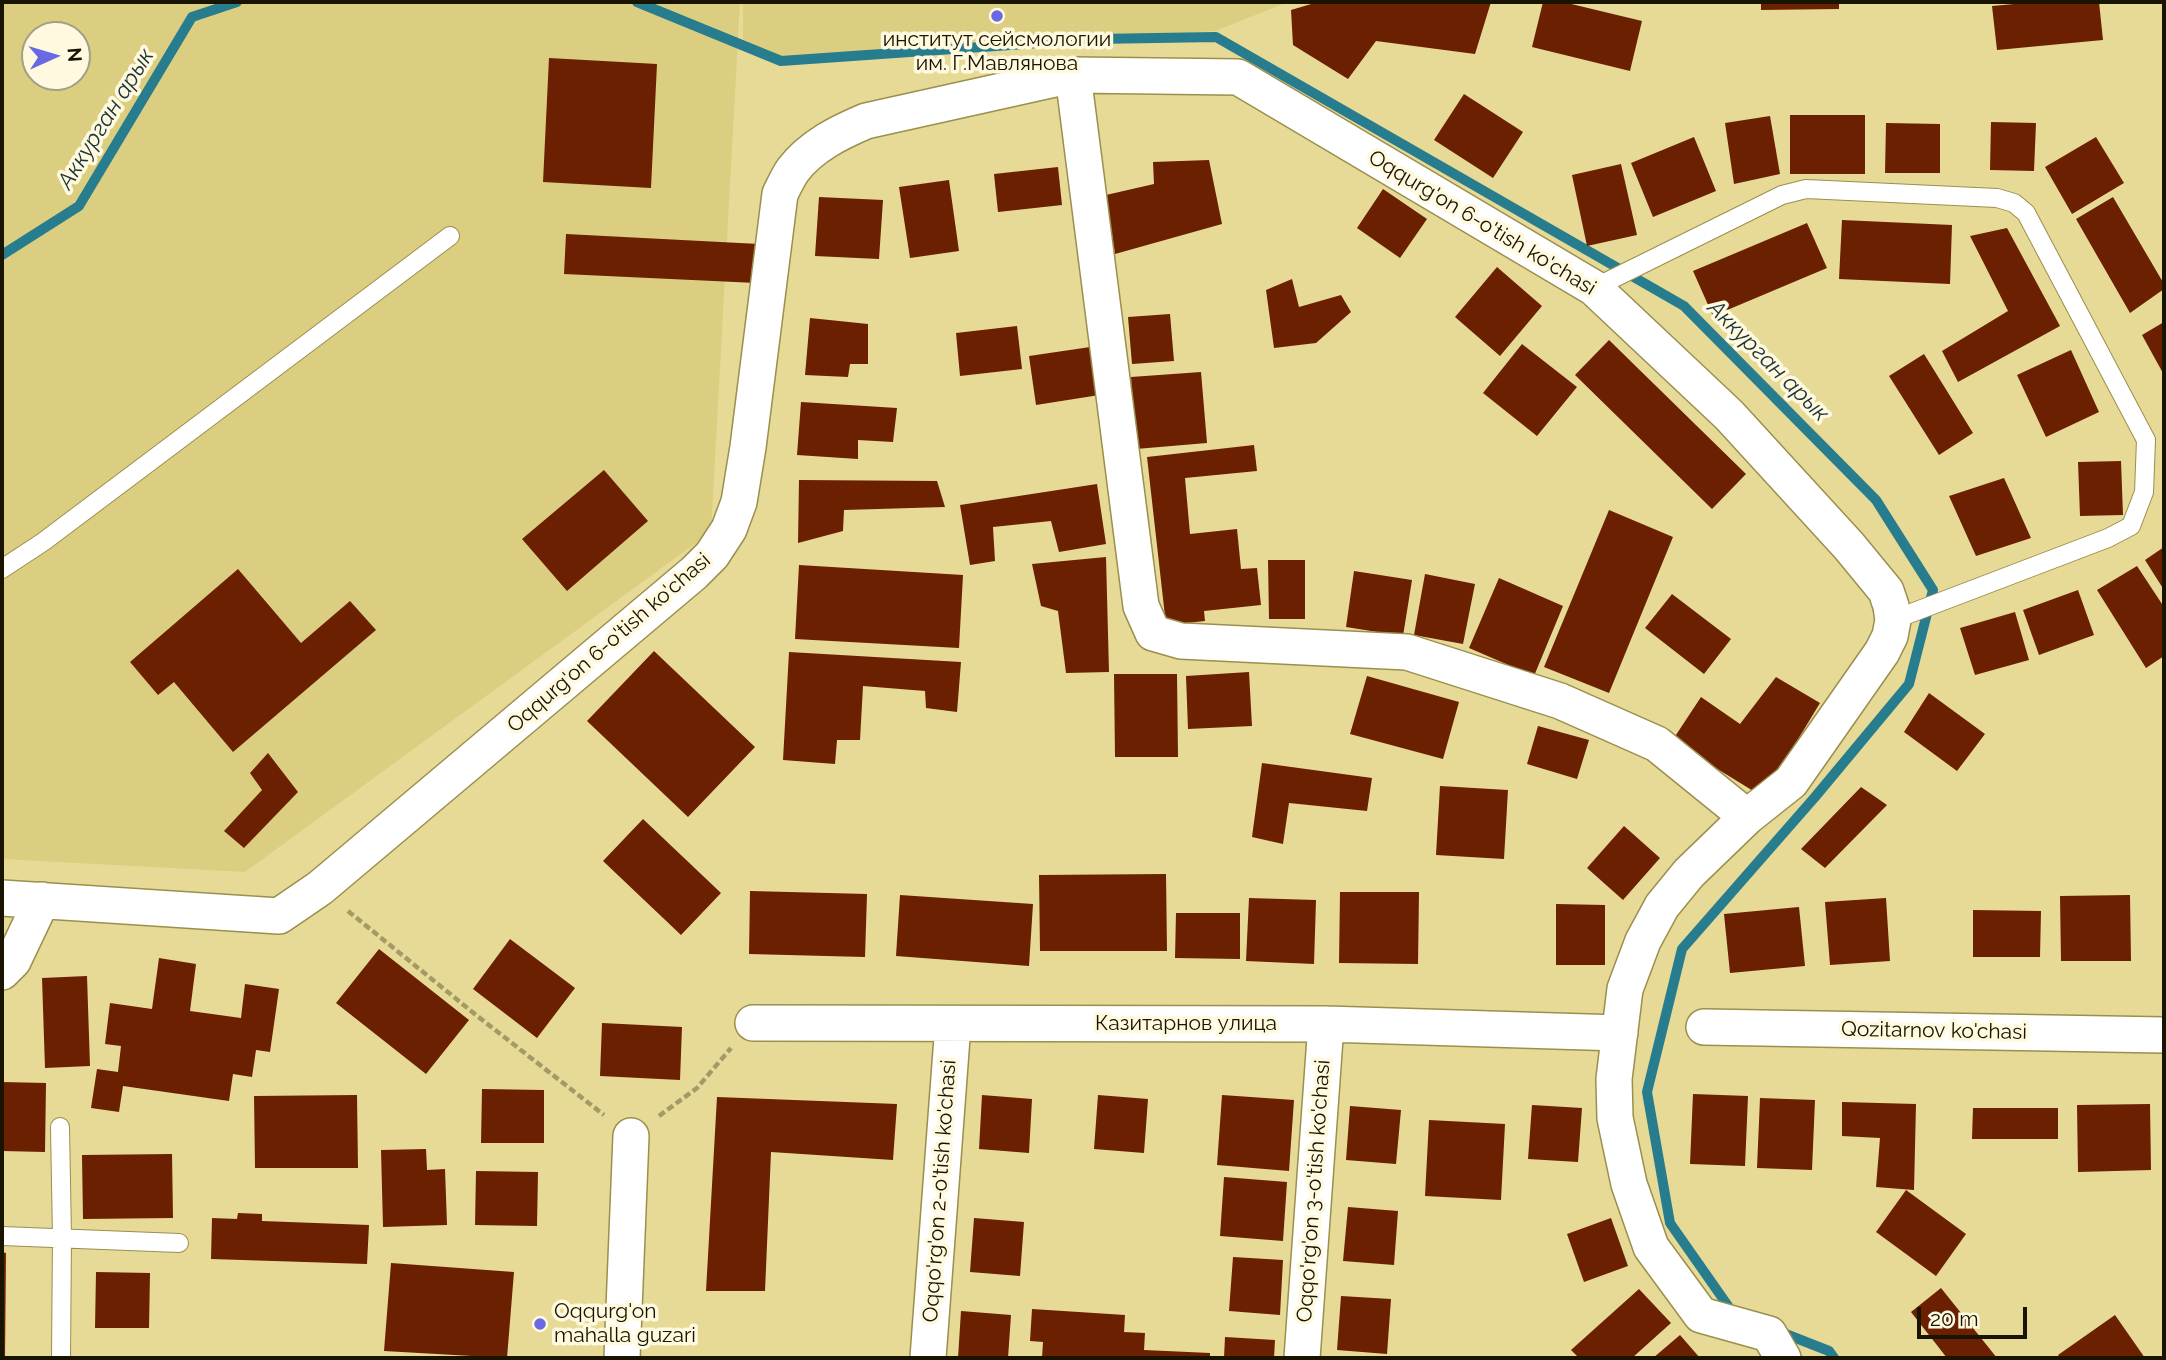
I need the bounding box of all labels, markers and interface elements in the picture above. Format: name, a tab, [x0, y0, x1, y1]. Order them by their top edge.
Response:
marker: институт сейсмологии им. Г.Мавлянова	[989, 8, 1005, 24]
north arrow	[21, 21, 91, 91]
place label: институт сейсмологии им. Г.Мавлянова	[883, 27, 1111, 77]
water label: Аккурган арык	[52, 44, 160, 194]
text: N	[63, 47, 86, 63]
street label: Oqqurg'on 6-o'tish ko'chasi	[1364, 145, 1600, 301]
water label: Аккурган арык	[1702, 295, 1834, 427]
street label: Oqqurg'on 6-o'tish ko'chasi	[502, 548, 716, 738]
street label: Казитарнов улица	[1095, 1011, 1277, 1037]
street label: Qozitarnov ko'chasi	[1841, 1017, 2027, 1045]
street label: Oqqo'rg'on 2-o'tish ko'chasi	[918, 1059, 962, 1323]
street label: Oqqo'rg'on 3-o'tish ko'chasi	[1292, 1059, 1336, 1323]
scale bar	[1921, 1294, 2031, 1338]
place label: Oqqurg'on mahalla guzari	[554, 1299, 696, 1349]
text: 20 m	[1930, 1306, 1978, 1331]
marker: Oqqurg'on mahalla guzari	[532, 1316, 548, 1332]

